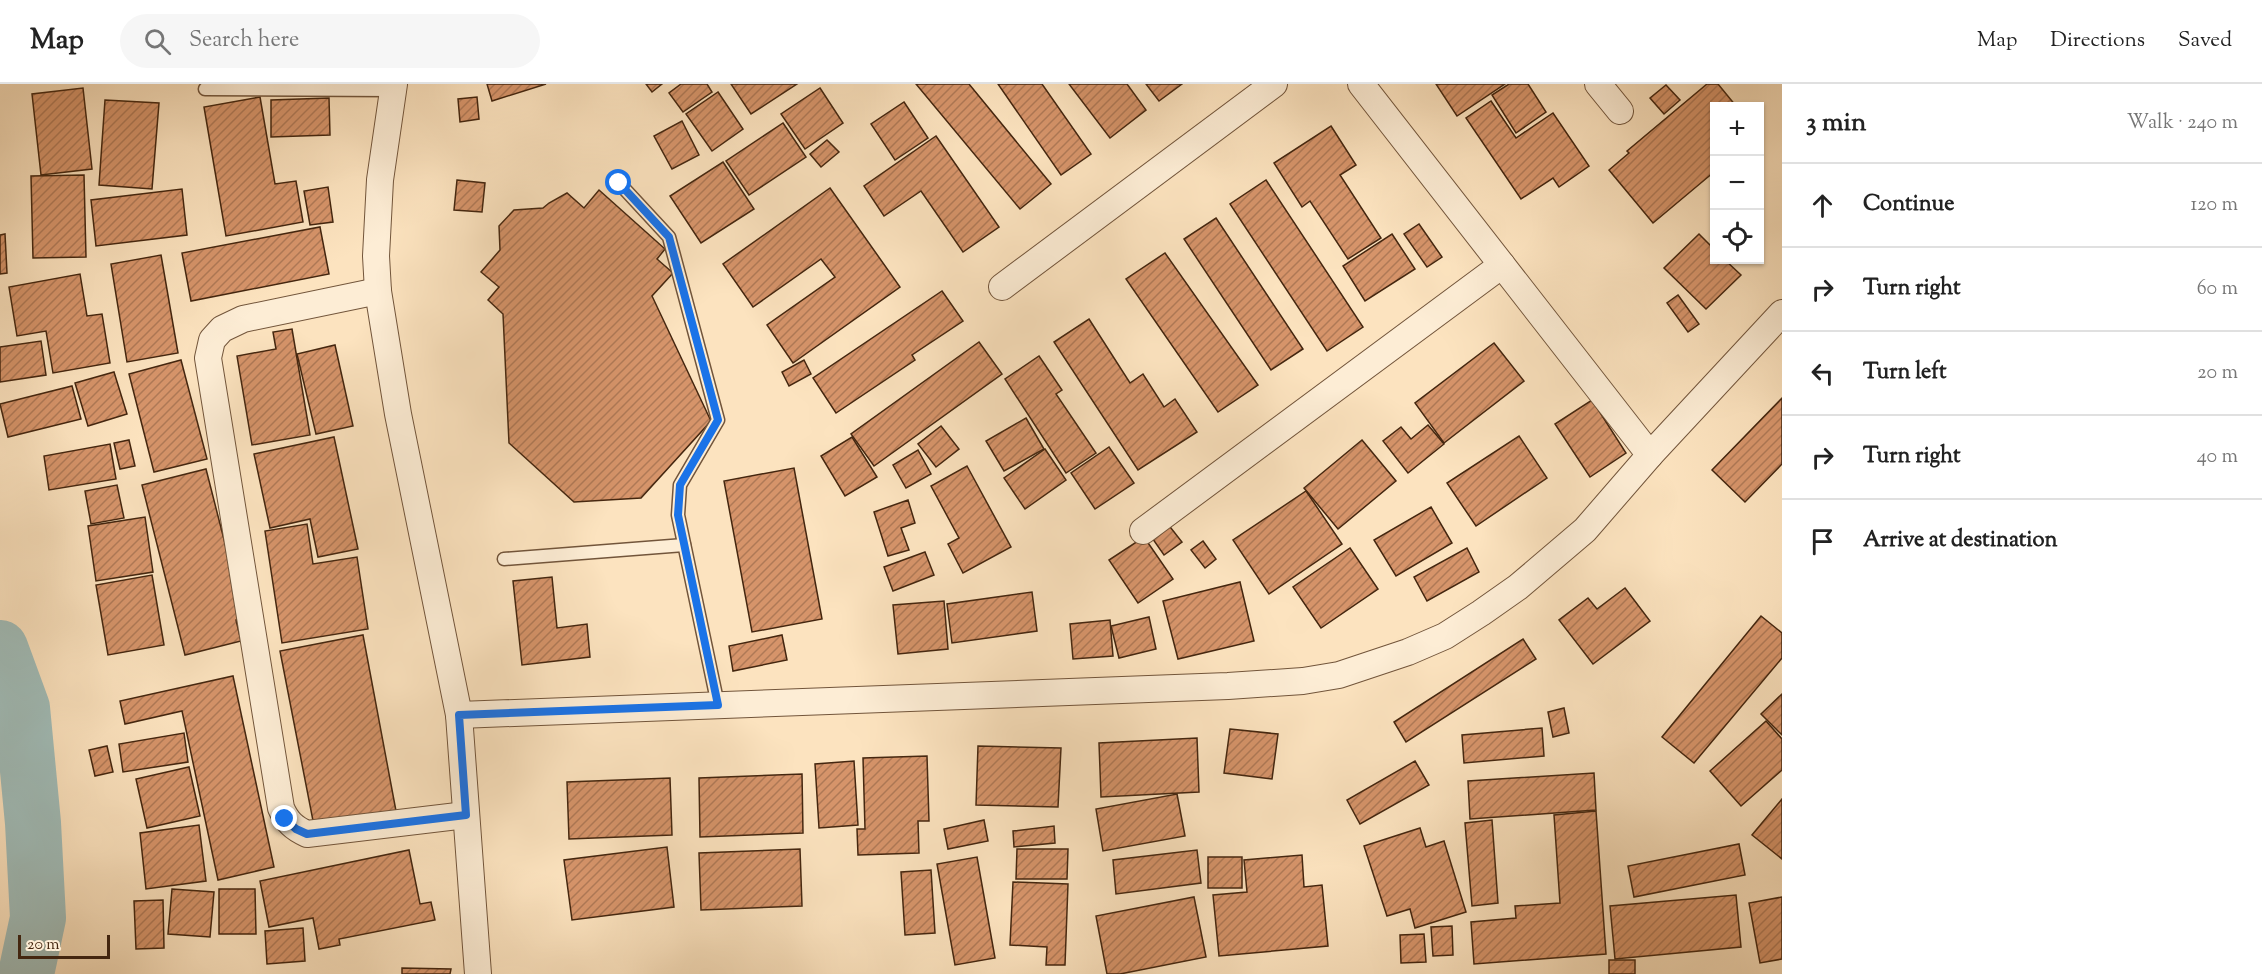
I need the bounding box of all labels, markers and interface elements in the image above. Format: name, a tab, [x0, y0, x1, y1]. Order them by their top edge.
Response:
search box	[120, 14, 540, 68]
text: Map	[30, 21, 84, 61]
icon: search	[141, 25, 174, 58]
text: Search here	[189, 25, 299, 57]
text: Map	[1977, 26, 2017, 56]
text: Directions	[2050, 26, 2145, 56]
text: Saved	[2178, 26, 2232, 56]
map controls	[1710, 102, 1764, 264]
button: +	[1710, 102, 1764, 156]
text: 3 min	[1806, 105, 1866, 142]
text: Walk · 240 m	[2127, 109, 2238, 138]
button: −	[1710, 156, 1764, 210]
route start	[605, 169, 631, 195]
icon: ahead	[1806, 189, 1839, 222]
text: Continue	[1863, 189, 1954, 221]
text: 120 m	[2190, 191, 2238, 220]
button: locate	[1710, 210, 1764, 264]
icon: right	[1806, 273, 1839, 306]
text: Turn right	[1863, 273, 1960, 305]
text: 60 m	[2197, 275, 2238, 304]
icon: left	[1806, 357, 1839, 390]
text: Turn left	[1863, 357, 1946, 389]
text: 20 m	[2197, 359, 2238, 388]
icon: right	[1806, 441, 1839, 474]
text: Turn right	[1863, 441, 1960, 473]
text: 40 m	[2197, 443, 2238, 472]
icon: arrive	[1806, 525, 1839, 558]
text: Arrive at destination	[1863, 525, 2058, 557]
route end	[271, 805, 297, 831]
scale bar	[18, 932, 110, 960]
text: 20 m	[27, 934, 60, 957]

